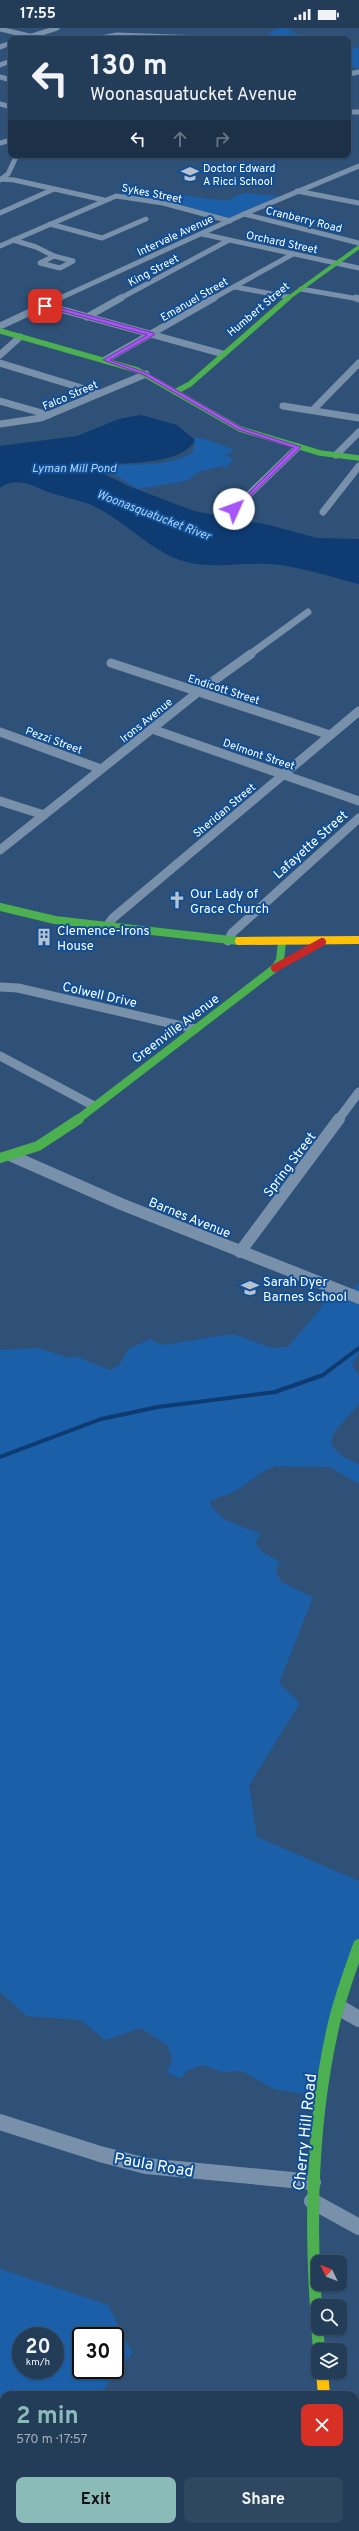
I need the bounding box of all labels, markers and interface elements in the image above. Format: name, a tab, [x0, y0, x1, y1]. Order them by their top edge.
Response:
text: 17:55	[20, 5, 56, 24]
text: 130 m	[90, 49, 168, 85]
icon: left	[24, 52, 76, 104]
text: Woonasquatucket Avenue	[90, 84, 297, 107]
icon: left	[127, 128, 149, 150]
icon: ahead	[169, 128, 191, 150]
icon: right	[211, 128, 233, 150]
place label: Doctor Edward A Ricci School	[203, 162, 275, 189]
school or university icon: Doctor Edward A Ricci School	[180, 164, 200, 184]
street label: Sykes Street	[120, 181, 183, 207]
street label: Cranberry Road	[264, 204, 343, 236]
street label: Intervale Avenue	[135, 212, 216, 260]
street label: Orchard Street	[245, 229, 319, 257]
street label: King Street	[126, 252, 181, 290]
street label: Emanuel Street	[158, 275, 231, 325]
street label: Humbert Street	[225, 280, 293, 340]
pin	[28, 289, 62, 323]
icon: arrive	[34, 295, 56, 317]
street label: Falco Street	[41, 378, 100, 414]
water label: Lyman Mill Pond	[32, 461, 118, 477]
water label: Woonasquatucket River	[94, 487, 214, 546]
position arrow	[213, 488, 255, 530]
street label: Endicott Street	[186, 672, 261, 708]
street label: Irons Avenue	[118, 695, 176, 746]
street label: Pezzi Street	[23, 724, 84, 758]
street label: Delmont Street	[221, 736, 296, 774]
street label: Sheridan Street	[191, 781, 259, 841]
street label: Lafayette Street	[271, 808, 352, 883]
place label: Our Lady of Grace Church	[190, 887, 269, 918]
church icon: Our Lady of Grace Church	[167, 890, 187, 910]
place label: Clemence-Irons House	[57, 924, 150, 955]
building icon: Clemence-Irons House	[34, 927, 54, 947]
street label: Colwell Drive	[61, 980, 138, 1012]
street label: Greenville Avenue	[129, 992, 223, 1068]
street label: Spring Street	[261, 1130, 320, 1201]
street label: Barnes Avenue	[146, 1195, 233, 1243]
place label: Sarah Dyer Barnes School	[263, 1275, 347, 1306]
school or university icon: Sarah Dyer Barnes School	[240, 1278, 260, 1298]
street label: Cherry Hill Road	[290, 2073, 322, 2192]
street label: Paula Road	[112, 2149, 195, 2183]
north arrow	[311, 2255, 347, 2291]
map controls	[311, 2255, 347, 2379]
button: search	[311, 2299, 347, 2335]
speed limit sign: 30	[72, 2327, 124, 2379]
text: 20	[25, 2335, 51, 2361]
button: layers	[311, 2343, 347, 2379]
text: km/h	[26, 2356, 50, 2369]
text: 2 min	[16, 2402, 79, 2432]
button: close	[301, 2404, 343, 2446]
text: 570 m · 17:57	[16, 2432, 88, 2448]
button: Exit	[16, 2477, 176, 2523]
button: Share	[184, 2477, 343, 2523]

